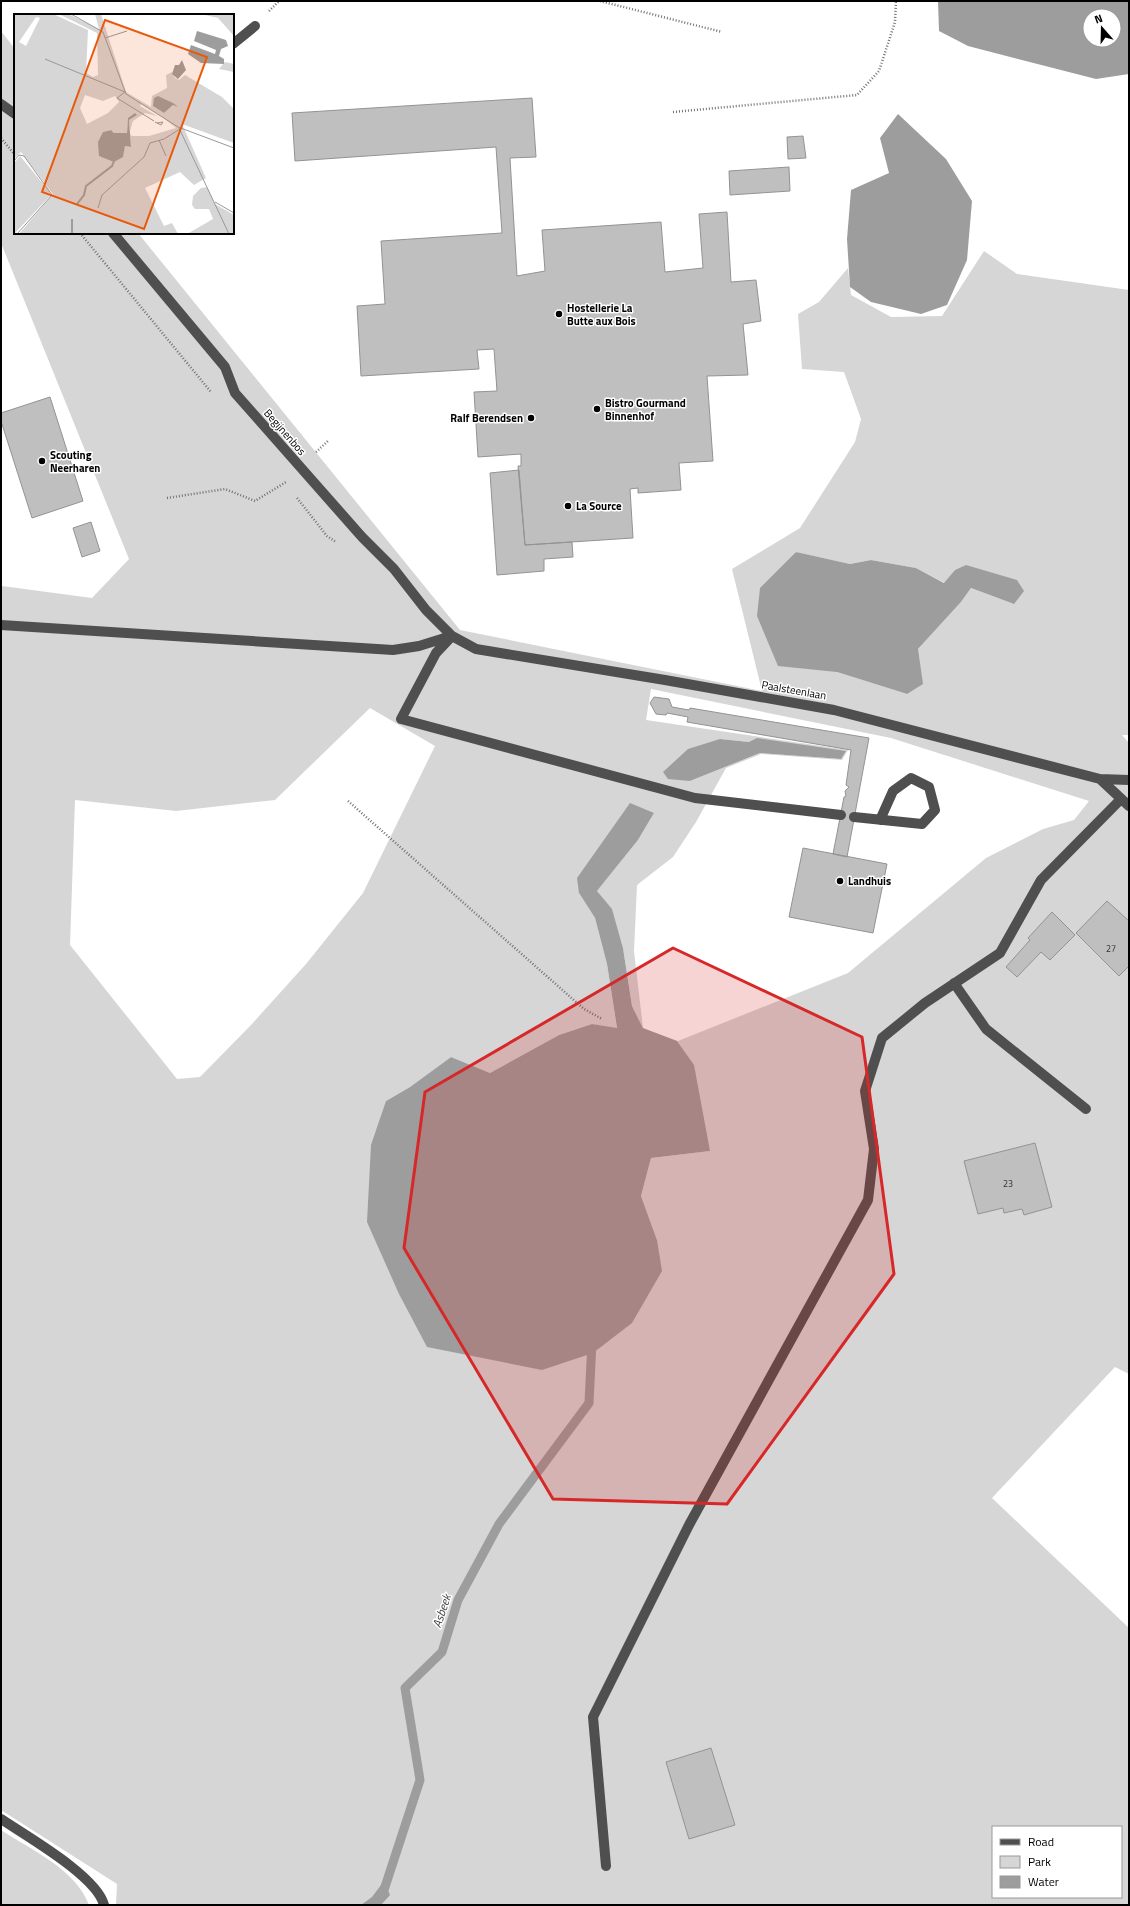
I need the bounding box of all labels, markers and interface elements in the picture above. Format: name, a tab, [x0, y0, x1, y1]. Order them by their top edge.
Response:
north arrow	[1082, 8, 1122, 48]
text: N	[1092, 10, 1105, 27]
inset map	[14, 14, 234, 234]
place label: Hostellerie La Butte aux Bois	[567, 300, 636, 329]
marker: Hostellerie La Butte aux Bois	[554, 309, 564, 319]
place label: Bistro Gourmand Binnenhof	[605, 395, 686, 424]
marker: Bistro Gourmand Binnenhof	[592, 404, 602, 414]
street label: Begijnenbos	[260, 405, 310, 459]
place label: Ralf Berendsen	[450, 410, 523, 426]
marker: Ralf Berendsen	[526, 413, 536, 423]
place label: Scouting Neerharen	[50, 447, 100, 476]
marker: Scouting Neerharen	[37, 456, 47, 466]
place label: La Source	[576, 498, 622, 514]
marker: La Source	[563, 501, 573, 511]
street label: Paalsteenlaan	[760, 676, 828, 704]
place label: Landhuis	[848, 873, 891, 889]
marker: Landhuis	[835, 876, 845, 886]
house number: 27	[1106, 942, 1116, 955]
house number: 23	[1003, 1177, 1013, 1190]
water label: Asbeek	[427, 1590, 457, 1630]
legend	[992, 1826, 1122, 1898]
text: Road	[1028, 1832, 1054, 1851]
text: Park	[1028, 1852, 1051, 1871]
text: Water	[1028, 1872, 1059, 1891]

